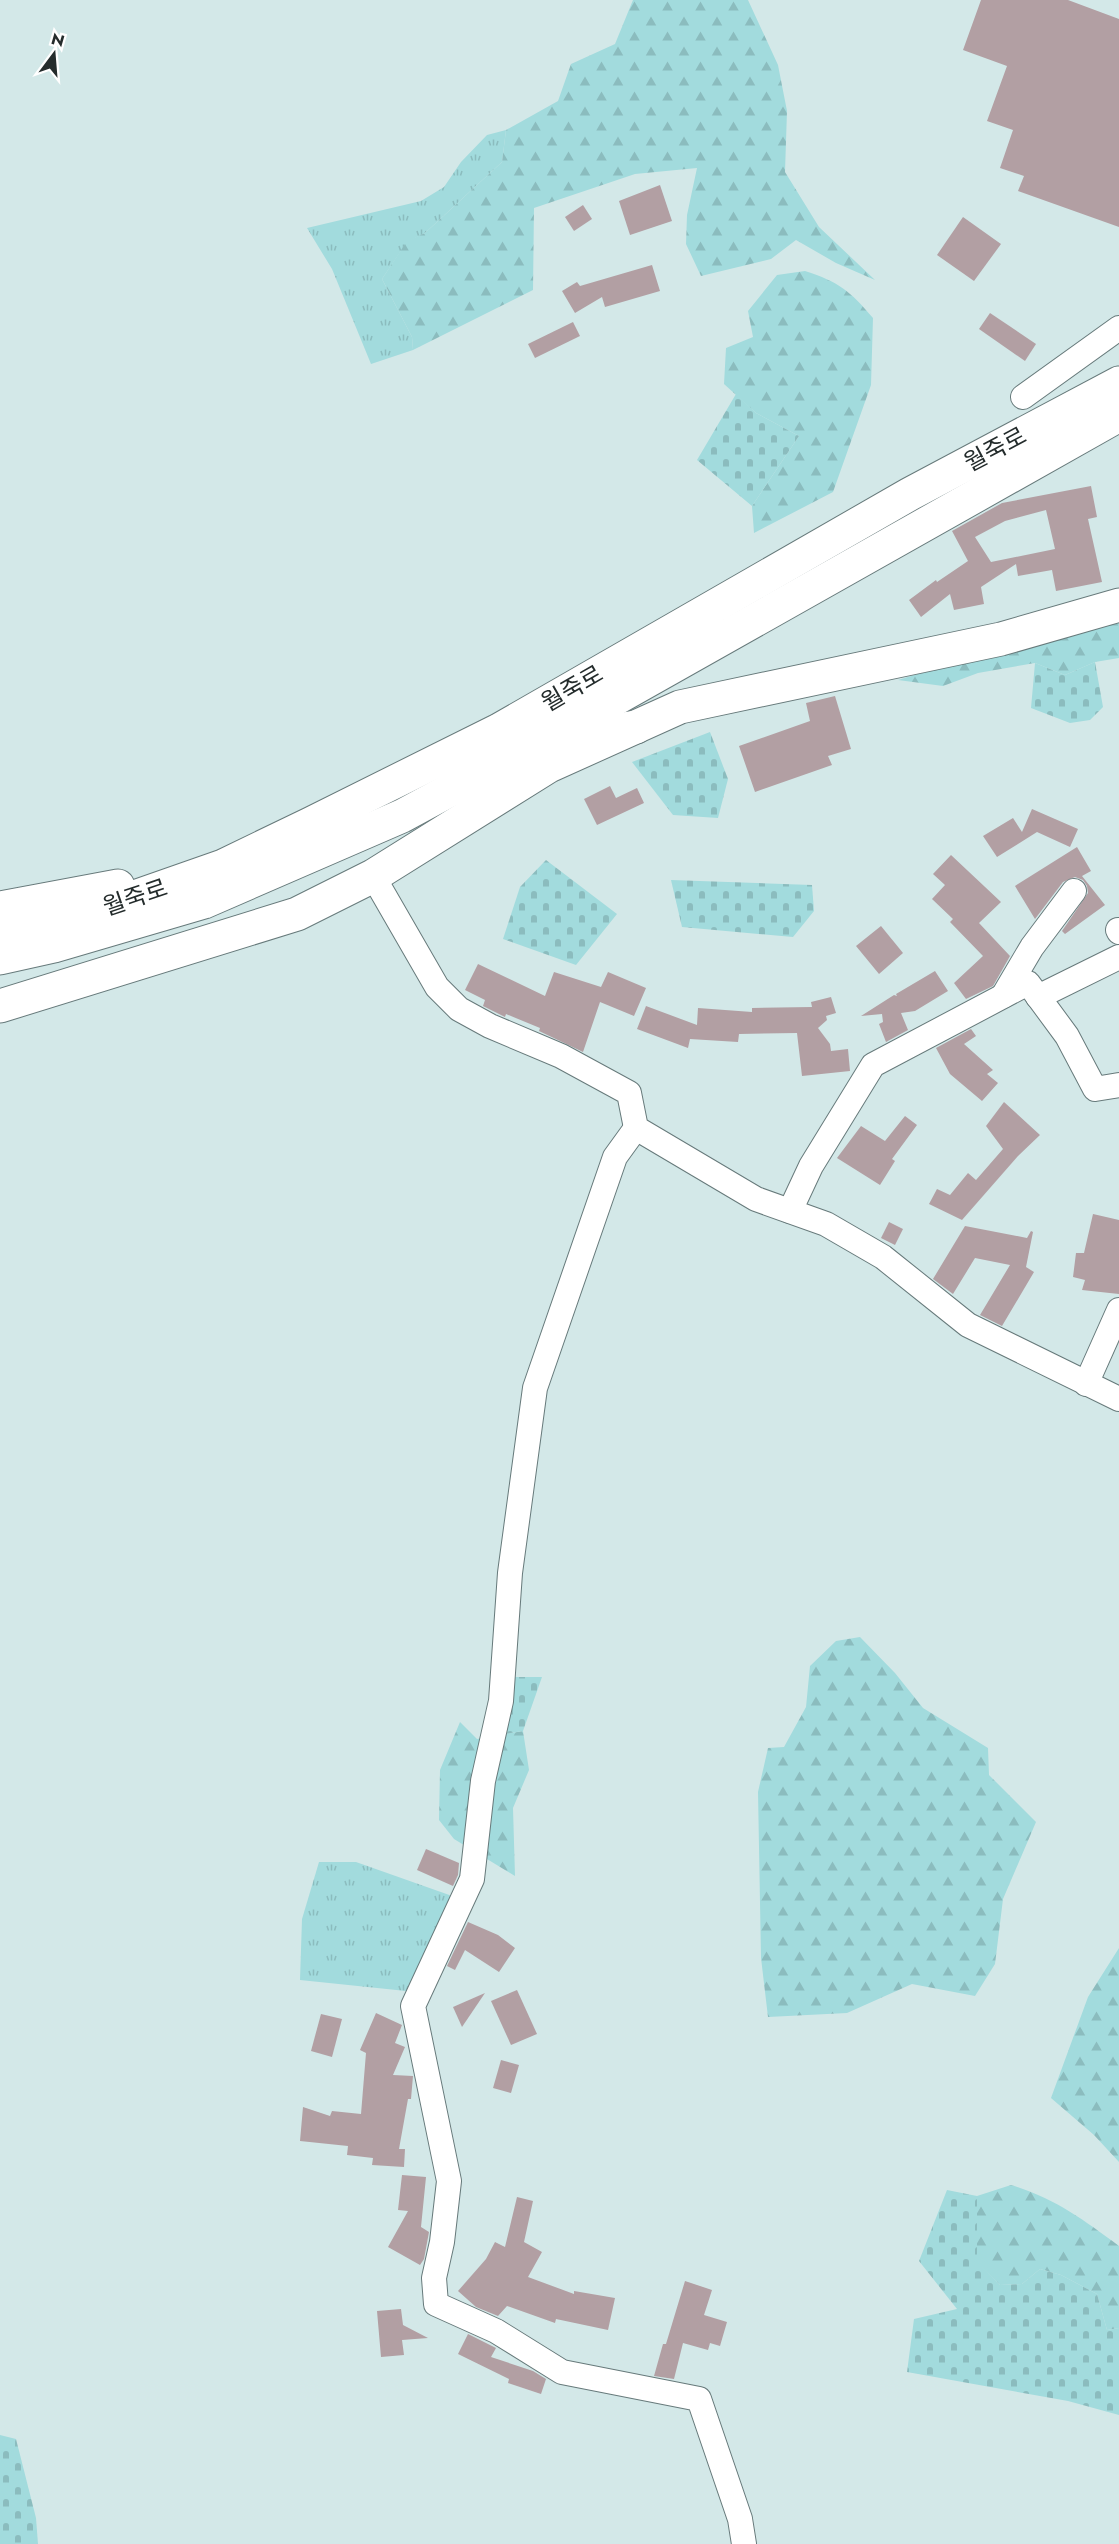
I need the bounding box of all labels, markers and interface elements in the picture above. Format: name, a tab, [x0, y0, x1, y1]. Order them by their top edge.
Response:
north arrow	[24, 24, 84, 84]
text: N	[49, 27, 67, 53]
street label: 월죽로	[958, 418, 1032, 480]
street label: 월죽로	[535, 656, 609, 720]
street label: 월죽로	[98, 870, 172, 924]

